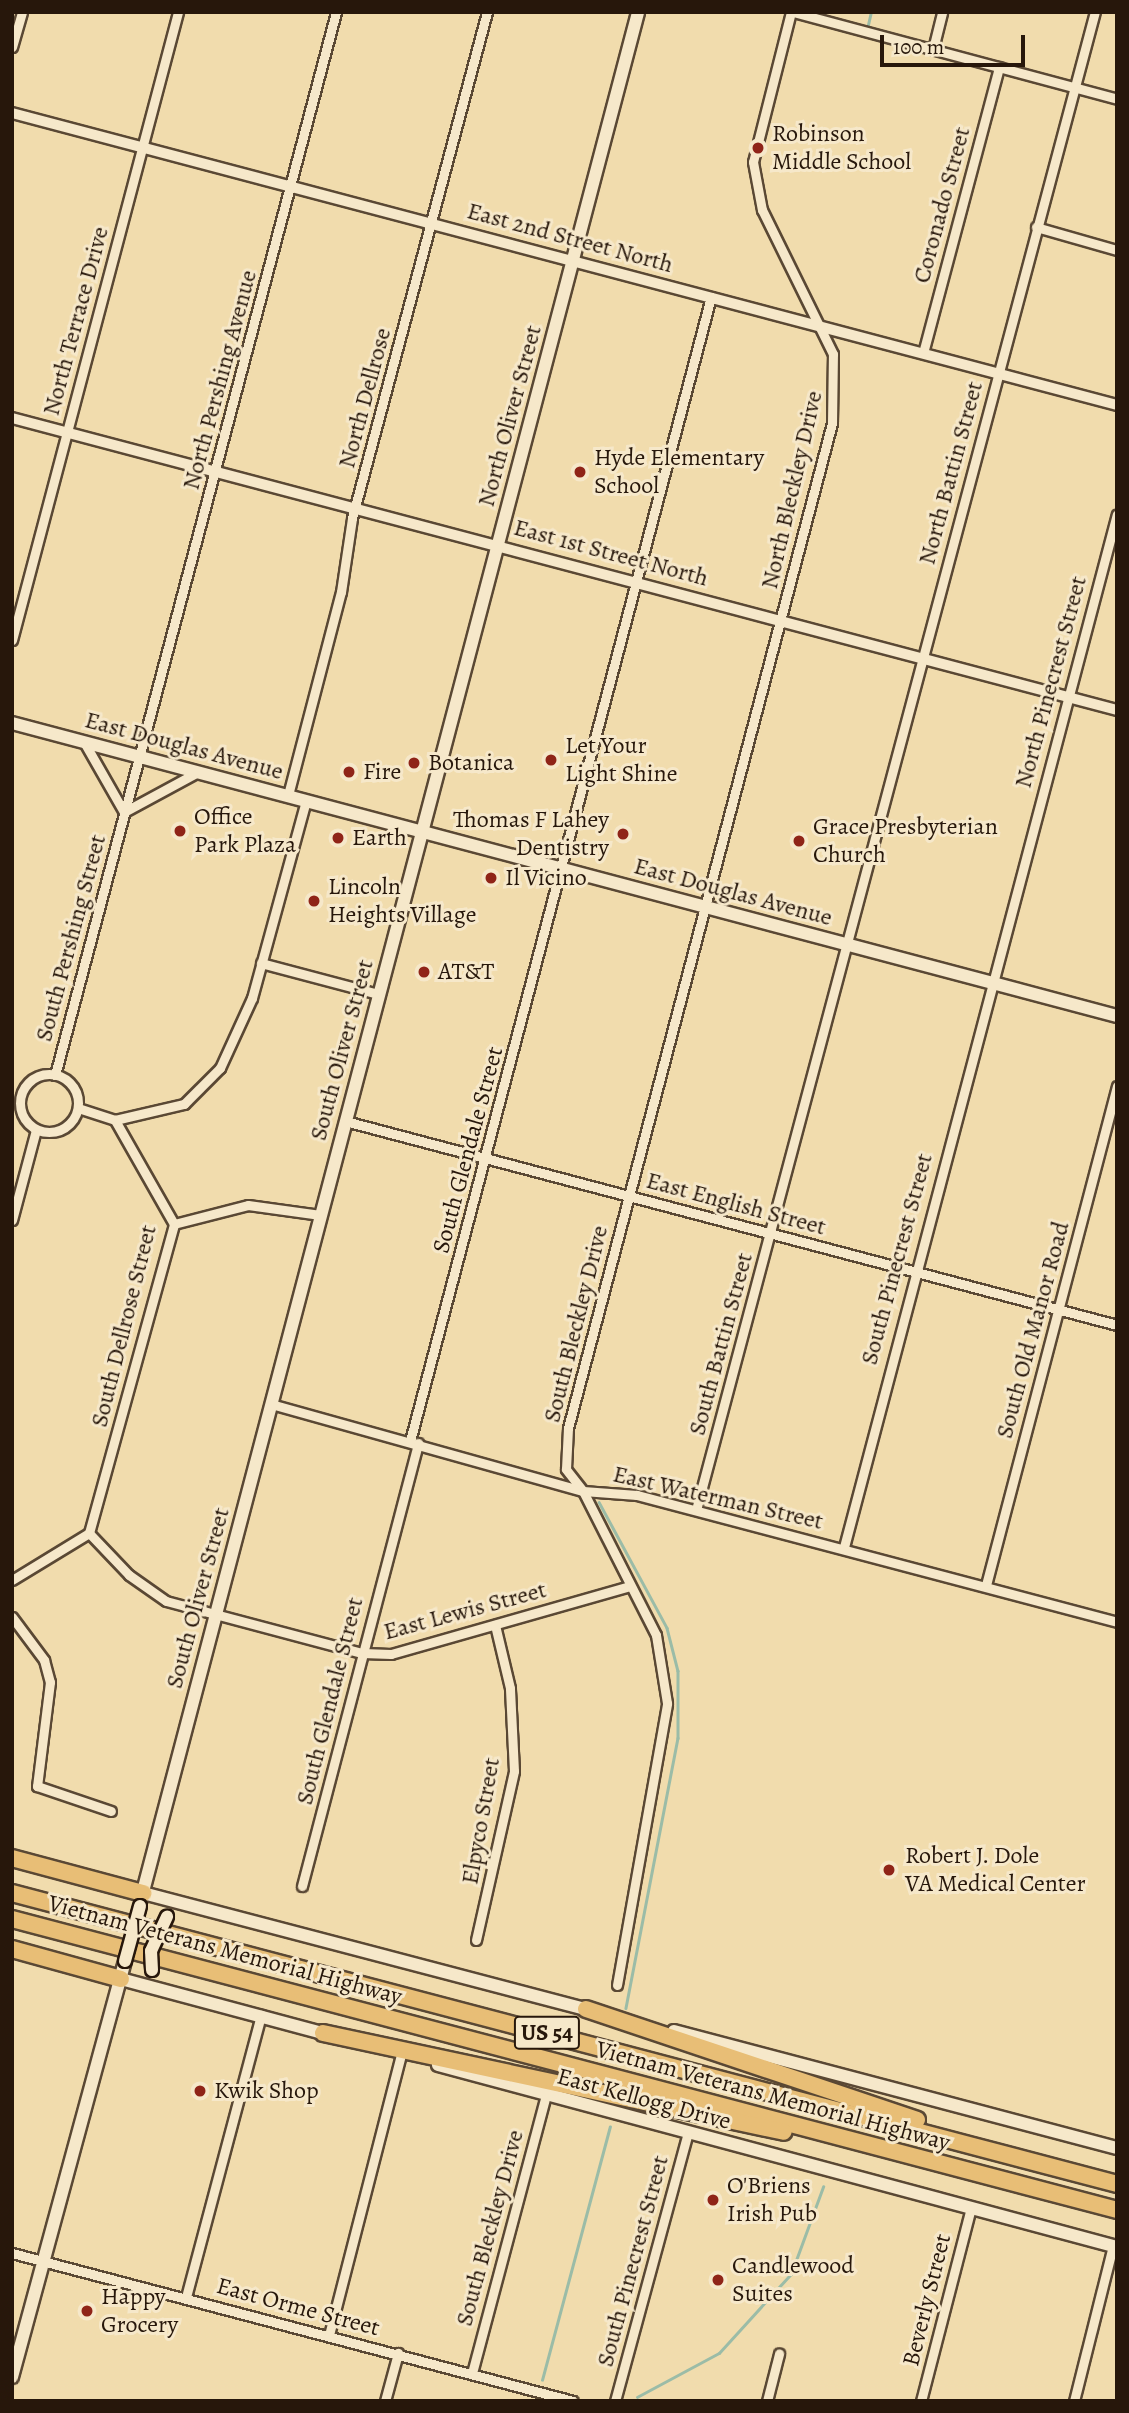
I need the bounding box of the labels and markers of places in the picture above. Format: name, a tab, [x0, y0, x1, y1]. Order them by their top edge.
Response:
place label: Robinson Middle School	[772, 120, 911, 176]
marker: Robinson Middle School	[750, 140, 766, 156]
place label: Hyde Elementary School	[594, 444, 764, 500]
marker: Hyde Elementary School	[572, 464, 588, 480]
place label: Let Your Light Shine	[565, 732, 677, 788]
place label: Botanica	[428, 749, 514, 777]
marker: Let Your Light Shine	[543, 752, 559, 768]
marker: Botanica	[406, 755, 422, 771]
place label: Fire	[363, 758, 401, 786]
marker: Fire	[341, 764, 357, 780]
place label: Office Park Plaza	[194, 803, 296, 859]
place label: Thomas F Lahey Dentistry	[453, 806, 609, 862]
place label: Grace Presbyterian Church	[813, 813, 998, 869]
marker: Office Park Plaza	[172, 823, 188, 839]
place label: Earth	[352, 824, 407, 852]
marker: Thomas F Lahey Dentistry	[615, 826, 631, 842]
marker: Earth	[330, 830, 346, 846]
marker: Grace Presbyterian Church	[791, 833, 807, 849]
place label: Il Vicino	[505, 864, 587, 892]
marker: Il Vicino	[483, 870, 499, 886]
place label: Lincoln Heights Village	[328, 873, 476, 929]
marker: Lincoln Heights Village	[306, 893, 322, 909]
place label: AT&T	[438, 958, 494, 986]
marker: AT&T	[416, 964, 432, 980]
place label: Robert J. Dole VA Medical Center	[905, 1842, 1086, 1898]
marker: Robert J. Dole VA Medical Center	[879, 1860, 899, 1880]
place label: Kwik Shop	[214, 2077, 319, 2105]
marker: Kwik Shop	[192, 2083, 208, 2099]
place label: O'Briens Irish Pub	[727, 2172, 817, 2228]
marker: O'Briens Irish Pub	[705, 2192, 721, 2208]
place label: Candlewood Suites	[732, 2252, 854, 2308]
marker: Candlewood Suites	[710, 2272, 726, 2288]
place label: Happy Grocery	[101, 2283, 178, 2339]
marker: Happy Grocery	[79, 2303, 95, 2319]

